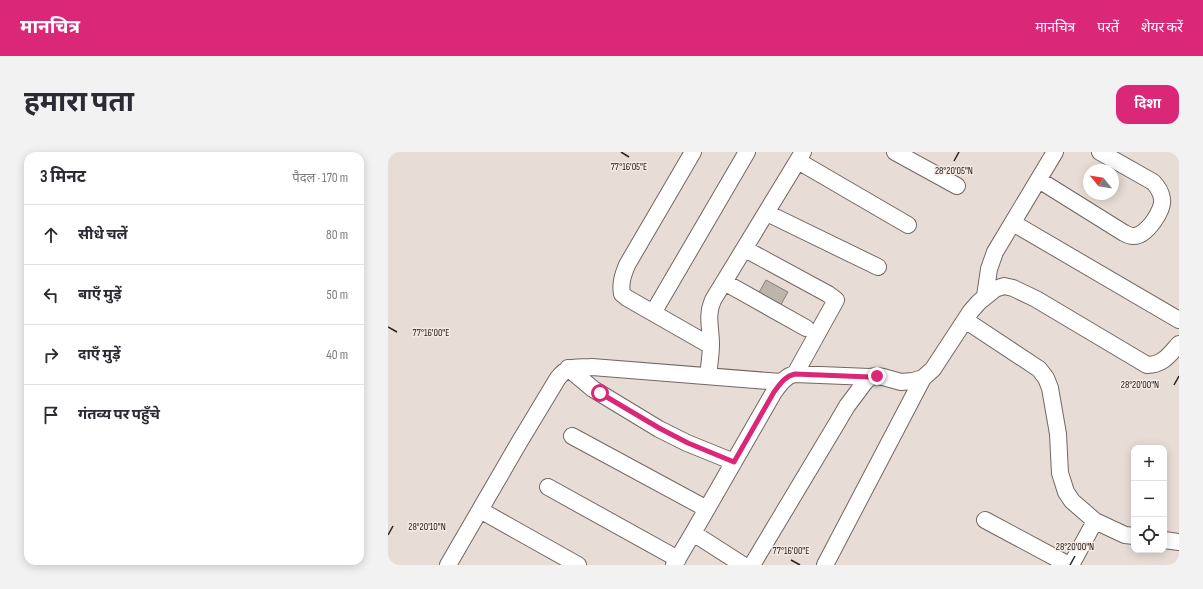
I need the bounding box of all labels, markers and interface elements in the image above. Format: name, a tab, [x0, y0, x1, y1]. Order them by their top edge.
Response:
text: मानचित्र	[20, 16, 80, 39]
text: मानचित्र	[1035, 19, 1075, 36]
text: परतें	[1097, 19, 1119, 36]
text: शेयर करें	[1141, 19, 1183, 36]
button: दिशा	[1116, 85, 1179, 124]
text: हमारा पता	[24, 86, 134, 119]
text: 77°16'05"E	[611, 161, 647, 173]
north arrow	[1083, 164, 1119, 200]
text: 28°20'05"N	[935, 165, 973, 177]
text: 3 मिनट	[40, 167, 86, 187]
text: पैदल · 170 m	[292, 170, 348, 186]
icon: ahead	[40, 224, 62, 246]
text: सीधे चलें	[78, 225, 128, 244]
text: 80 m	[326, 227, 348, 243]
icon: left	[40, 284, 62, 306]
text: बाएँ मुड़ें	[78, 285, 121, 304]
text: 50 m	[327, 287, 348, 303]
text: 77°16'00"E	[413, 327, 449, 339]
icon: right	[40, 344, 62, 366]
text: दाएँ मुड़ें	[78, 345, 121, 364]
text: 40 m	[326, 347, 348, 363]
route end	[868, 367, 886, 385]
text: 28°20'00"N	[1121, 379, 1159, 391]
route start	[591, 384, 609, 402]
icon: arrive	[40, 404, 62, 426]
text: गंतव्य पर पहुँचे	[78, 405, 160, 424]
map controls	[1131, 445, 1167, 553]
button: +	[1131, 445, 1167, 481]
button: −	[1131, 481, 1167, 517]
button: locate	[1131, 517, 1167, 553]
text: 28°20'10"N	[408, 521, 446, 533]
text: 28°20'00"N	[1056, 541, 1094, 553]
text: 77°16'00"E	[773, 545, 809, 557]

